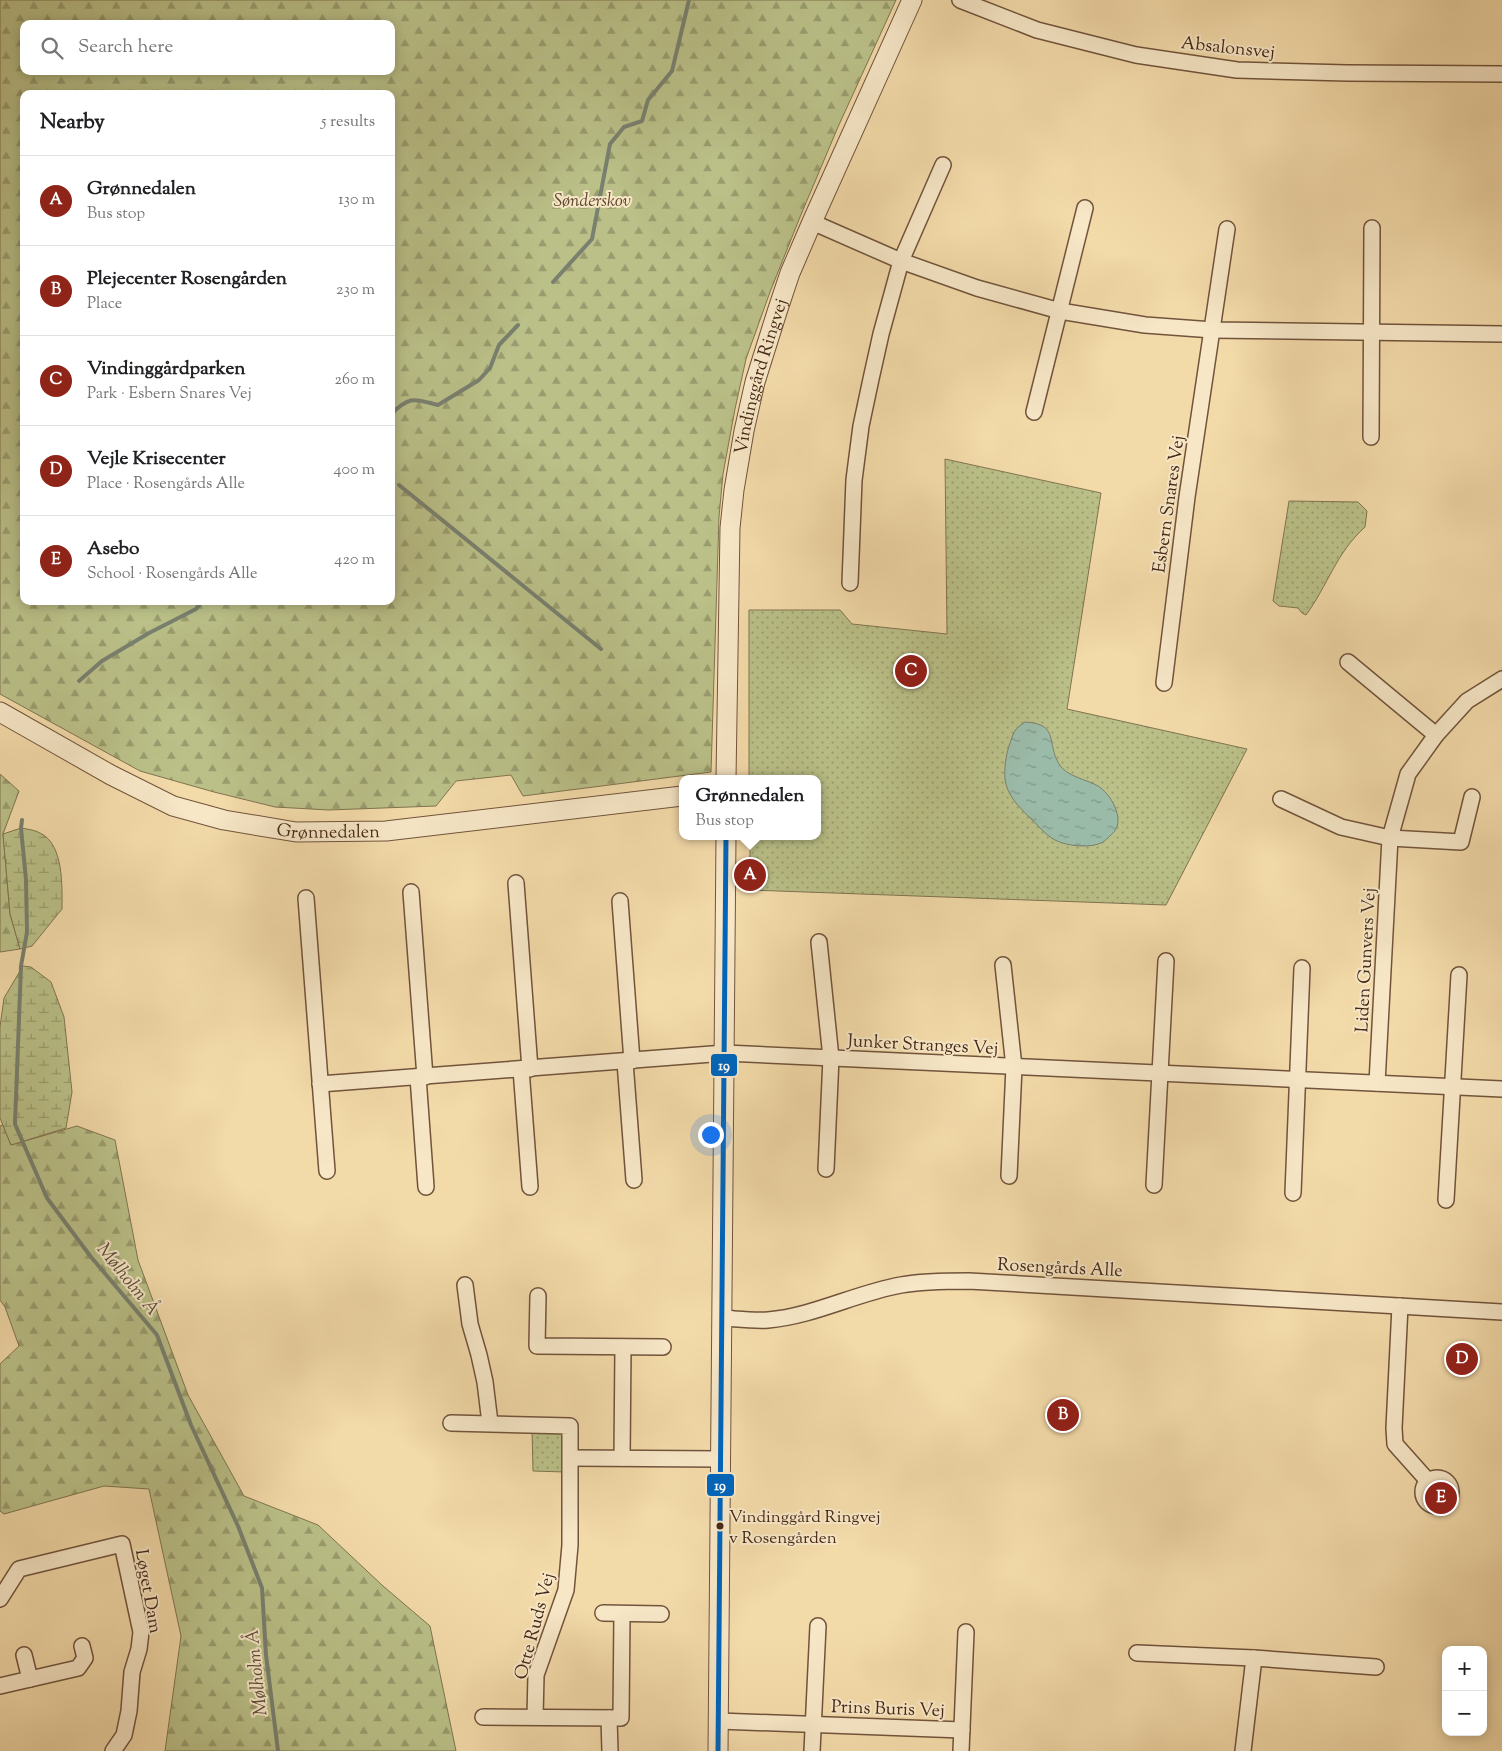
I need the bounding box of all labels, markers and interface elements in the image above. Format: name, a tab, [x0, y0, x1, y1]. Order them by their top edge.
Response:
search box	[20, 20, 395, 75]
street label: Absalonsvej	[1180, 31, 1276, 67]
icon: search	[38, 34, 66, 62]
text: Search here	[78, 34, 173, 61]
text: Nearby	[40, 108, 105, 138]
text: 5 results	[321, 111, 375, 134]
text: Grønnedalen	[87, 176, 196, 203]
text: A	[50, 189, 63, 212]
text: 130 m	[338, 189, 375, 212]
park label: Sønderskov	[553, 189, 631, 215]
text: Bus stop	[87, 203, 145, 226]
text: Plejecenter Rosengården	[87, 266, 287, 293]
text: B	[51, 279, 61, 302]
text: 230 m	[336, 279, 375, 302]
text: Place	[87, 293, 122, 316]
street label: Vindinggård Ringvej	[729, 296, 796, 457]
text: Vindinggårdparken	[87, 356, 246, 383]
text: C	[50, 369, 62, 392]
text: 260 m	[334, 369, 375, 392]
text: Park · Esbern Snares Vej	[87, 383, 252, 406]
street label: Esbern Snares Vej	[1147, 434, 1193, 575]
text: Vejle Krisecenter	[87, 446, 226, 473]
text: D	[50, 459, 62, 482]
text: 400 m	[334, 459, 375, 482]
text: Place · Rosengårds Alle	[87, 473, 245, 496]
text: Asebo	[87, 536, 139, 563]
text: E	[51, 549, 61, 572]
text: 420 m	[334, 549, 375, 572]
text: School · Rosengårds Alle	[87, 563, 257, 586]
pin: C	[895, 652, 927, 690]
popup	[679, 775, 821, 840]
text: Grønnedalen	[696, 783, 804, 810]
text: Bus stop	[696, 810, 754, 833]
street label: Grønnedalen	[274, 818, 380, 847]
pin: A	[734, 856, 766, 894]
street label: Liden Gunvers Vej	[1350, 887, 1384, 1033]
street label: Junker Stranges Vej	[846, 1029, 999, 1063]
line badge: 19	[710, 1053, 738, 1077]
text: 19	[718, 1057, 730, 1077]
your location	[698, 1122, 724, 1148]
water label: Mølholm Å	[89, 1238, 165, 1322]
street label: Rosengårds Alle	[996, 1253, 1123, 1285]
pin: D	[1446, 1340, 1478, 1378]
pin: B	[1047, 1396, 1079, 1434]
line badge: 19	[706, 1473, 735, 1497]
text: 19	[714, 1477, 726, 1497]
pin: E	[1425, 1479, 1457, 1517]
place label: Vindinggård Ringvej v Rosengården	[729, 1506, 881, 1551]
marker: Vindinggård Ringvej v Rosengården	[715, 1521, 725, 1531]
street label: Løget Dam	[127, 1547, 167, 1636]
street label: Otte Ruds Vej	[509, 1570, 563, 1683]
water label: Mølholm Å	[240, 1628, 275, 1717]
map controls	[1442, 1646, 1487, 1736]
button: +	[1442, 1646, 1487, 1691]
button: −	[1442, 1691, 1487, 1736]
street label: Prins Buris Vej	[831, 1695, 945, 1725]

